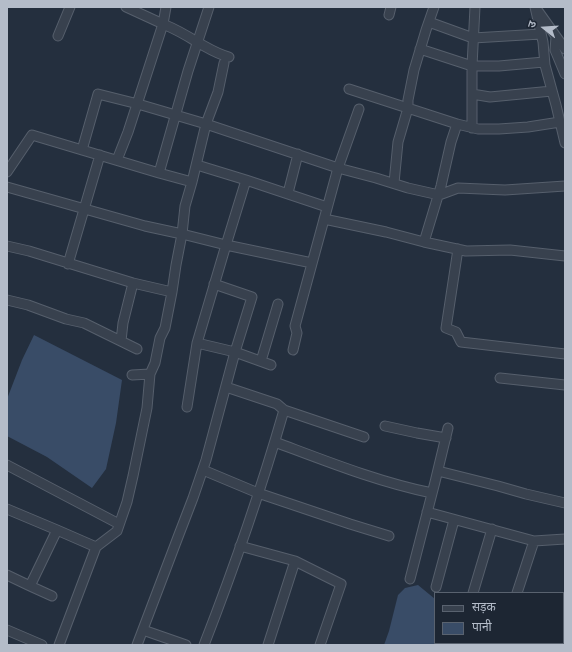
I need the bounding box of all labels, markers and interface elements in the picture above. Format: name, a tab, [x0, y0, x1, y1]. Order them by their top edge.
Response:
north arrow	[524, 8, 564, 48]
text: उ	[525, 19, 539, 29]
legend	[434, 592, 564, 644]
text: सड़क	[472, 600, 496, 614]
text: पानी	[472, 620, 492, 634]

